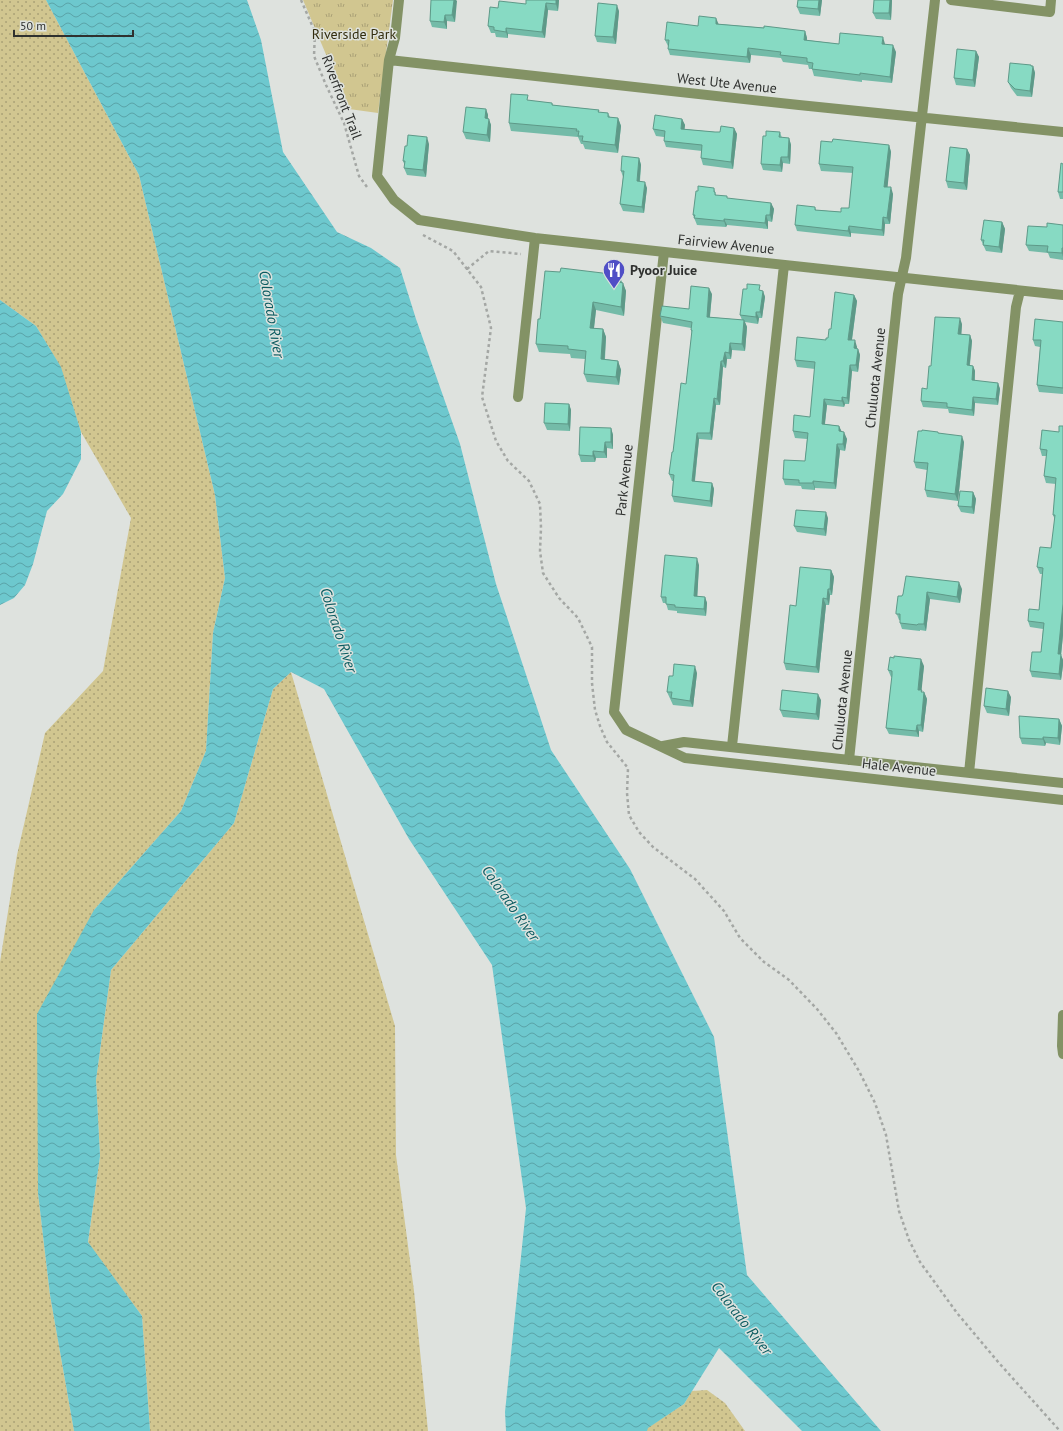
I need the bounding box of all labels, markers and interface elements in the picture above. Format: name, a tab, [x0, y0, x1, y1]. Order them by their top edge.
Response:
scale bar	[14, 12, 133, 38]
text: 50 m	[20, 18, 46, 33]
park label: Riverside Park	[312, 25, 396, 43]
street label: Riverfront Trail	[318, 52, 366, 142]
street label: West Ute Avenue	[676, 69, 778, 97]
street label: Fairview Avenue	[677, 230, 775, 258]
restaurant icon: Pyoor Juice	[601, 257, 627, 290]
place label: Pyoor Juice	[630, 261, 697, 279]
water label: Colorado River	[255, 269, 289, 360]
street label: Chuluota Avenue	[861, 327, 889, 429]
street label: Park Avenue	[611, 443, 637, 517]
water label: Colorado River	[316, 585, 362, 676]
street label: Chuluota Avenue	[828, 649, 856, 751]
street label: Hale Avenue	[861, 754, 937, 780]
water label: Colorado River	[478, 861, 545, 946]
water label: Colorado River	[707, 1277, 777, 1360]

